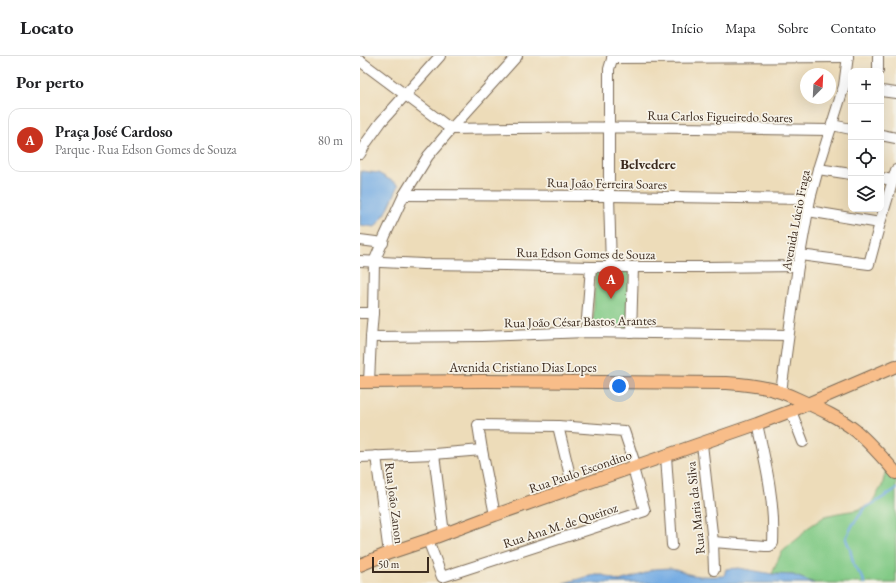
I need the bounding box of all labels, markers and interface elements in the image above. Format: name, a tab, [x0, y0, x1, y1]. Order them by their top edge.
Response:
text: Locato	[20, 15, 74, 40]
text: Início	[671, 19, 703, 37]
text: Mapa	[725, 19, 756, 37]
text: Sobre	[778, 19, 808, 37]
text: Contato	[830, 19, 876, 37]
north arrow	[800, 68, 836, 104]
map controls	[848, 68, 884, 212]
button: +	[848, 68, 884, 104]
text: Por perto	[16, 71, 84, 93]
button: −	[848, 104, 884, 140]
street label: Rua Carlos Figueiredo Soares	[647, 107, 793, 126]
text: Praça José Cardoso	[55, 122, 173, 141]
text: A	[25, 132, 35, 149]
text: 80 m	[318, 132, 343, 149]
button: locate	[848, 140, 884, 176]
text: Parque · Rua Edson Gomes de Souza	[55, 141, 237, 158]
district label: Belvedere	[620, 155, 676, 173]
street label: Avenida Lúcio Fraga	[777, 168, 814, 273]
street label: Rua João Ferreira Soares	[547, 174, 667, 193]
button: layers	[848, 176, 884, 212]
street label: Rua Edson Gomes de Souza	[516, 244, 657, 263]
pin: A	[598, 266, 624, 299]
street label: Rua João César Bastos Arantes	[504, 312, 656, 331]
street label: Avenida Cristiano Dias Lopes	[448, 359, 597, 376]
your location	[609, 376, 629, 396]
street label: Rua Paulo Escondino	[527, 446, 634, 497]
street label: Rua Maria da Silva	[682, 460, 709, 555]
street label: Rua João Zanon	[381, 461, 408, 545]
street label: Rua Ana M. de Queiroz	[501, 499, 620, 552]
scale bar	[372, 555, 429, 574]
text: 50 m	[378, 557, 399, 571]

